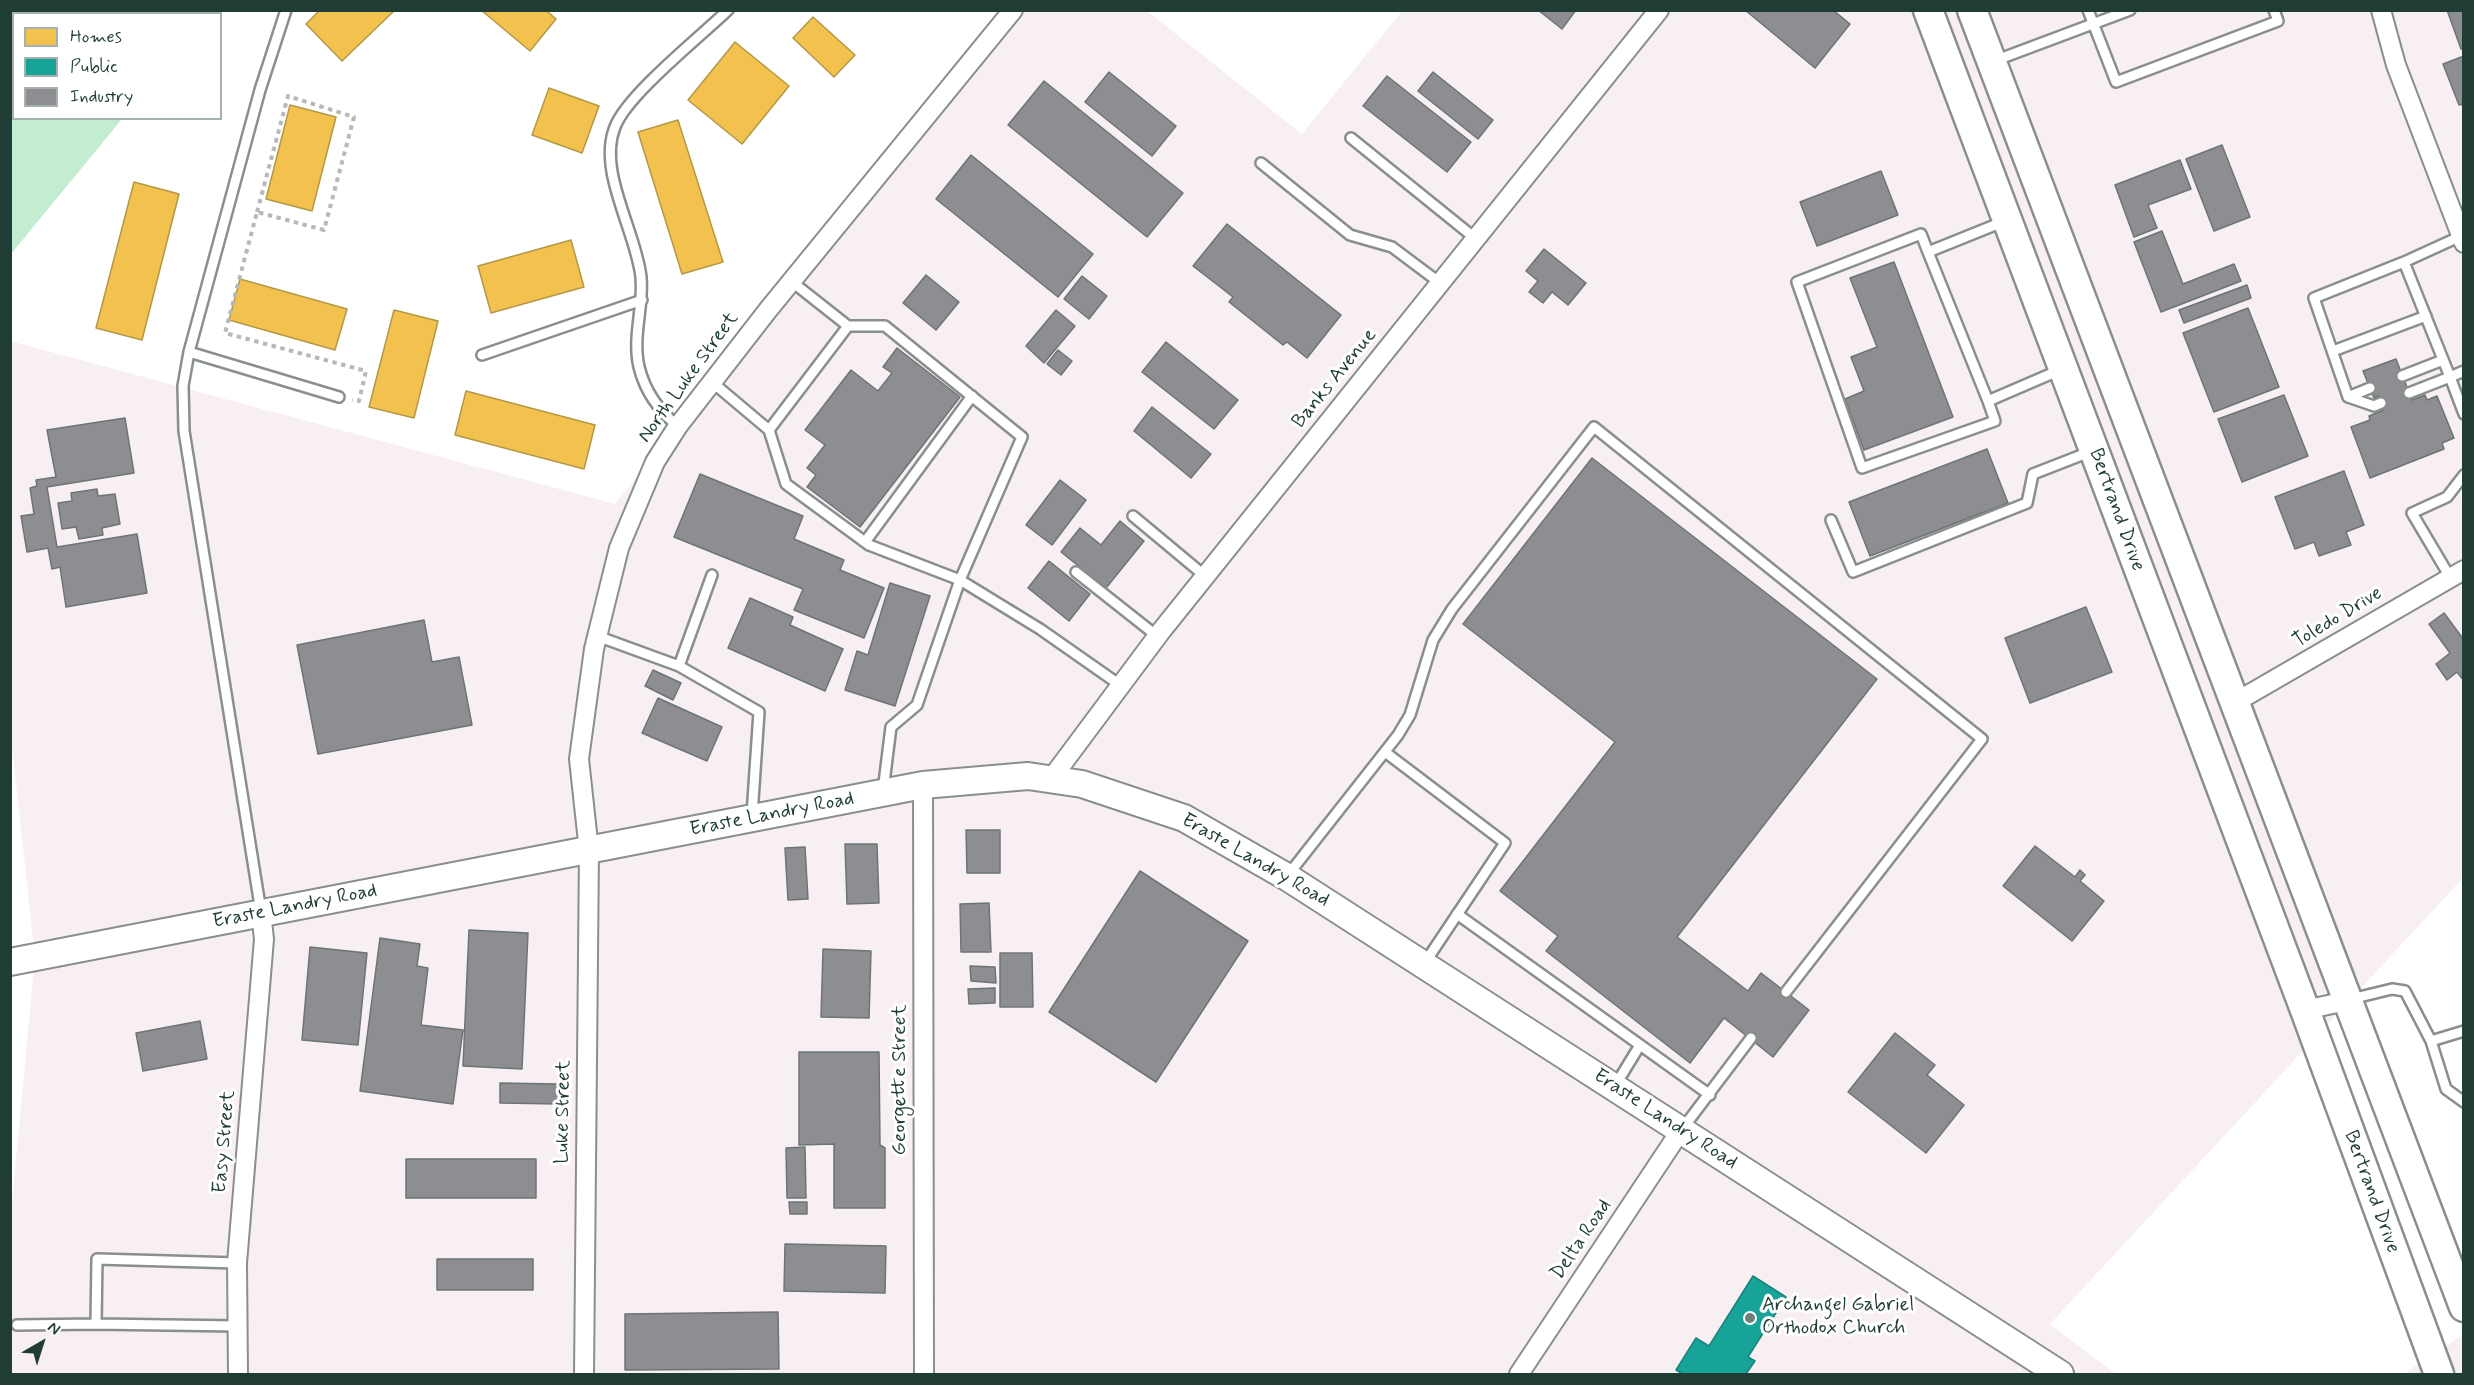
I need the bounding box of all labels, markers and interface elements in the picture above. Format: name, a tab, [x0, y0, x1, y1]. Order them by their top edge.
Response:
legend	[12, 12, 222, 120]
text: Homes	[70, 25, 122, 49]
text: Public	[70, 55, 118, 79]
text: Industry	[70, 85, 133, 109]
street label: North Luke Street	[634, 308, 744, 448]
street label: Banks Avenue	[1288, 324, 1382, 434]
street label: Bertrand Drive	[2083, 445, 2149, 575]
street label: Toledo Drive	[2289, 582, 2387, 654]
street label: Eraste Landry Road	[688, 787, 856, 843]
street label: Eraste Landry Road	[1177, 809, 1333, 913]
street label: Eraste Landry Road	[211, 879, 379, 935]
street label: Georgette Street	[889, 1004, 913, 1156]
street label: Luke Street	[551, 1060, 577, 1164]
street label: Eraste Landry Road	[1589, 1065, 1741, 1175]
street label: Easy Street	[209, 1090, 241, 1194]
street label: Bertrand Drive	[2338, 1127, 2404, 1257]
street label: Delta Road	[1546, 1195, 1618, 1285]
place label: Archangel Gabriel Orthodox Church	[1762, 1294, 1914, 1341]
marker: Archangel Gabriel Orthodox Church	[1743, 1311, 1757, 1325]
north arrow	[12, 1313, 72, 1373]
text: N	[43, 1317, 64, 1340]

